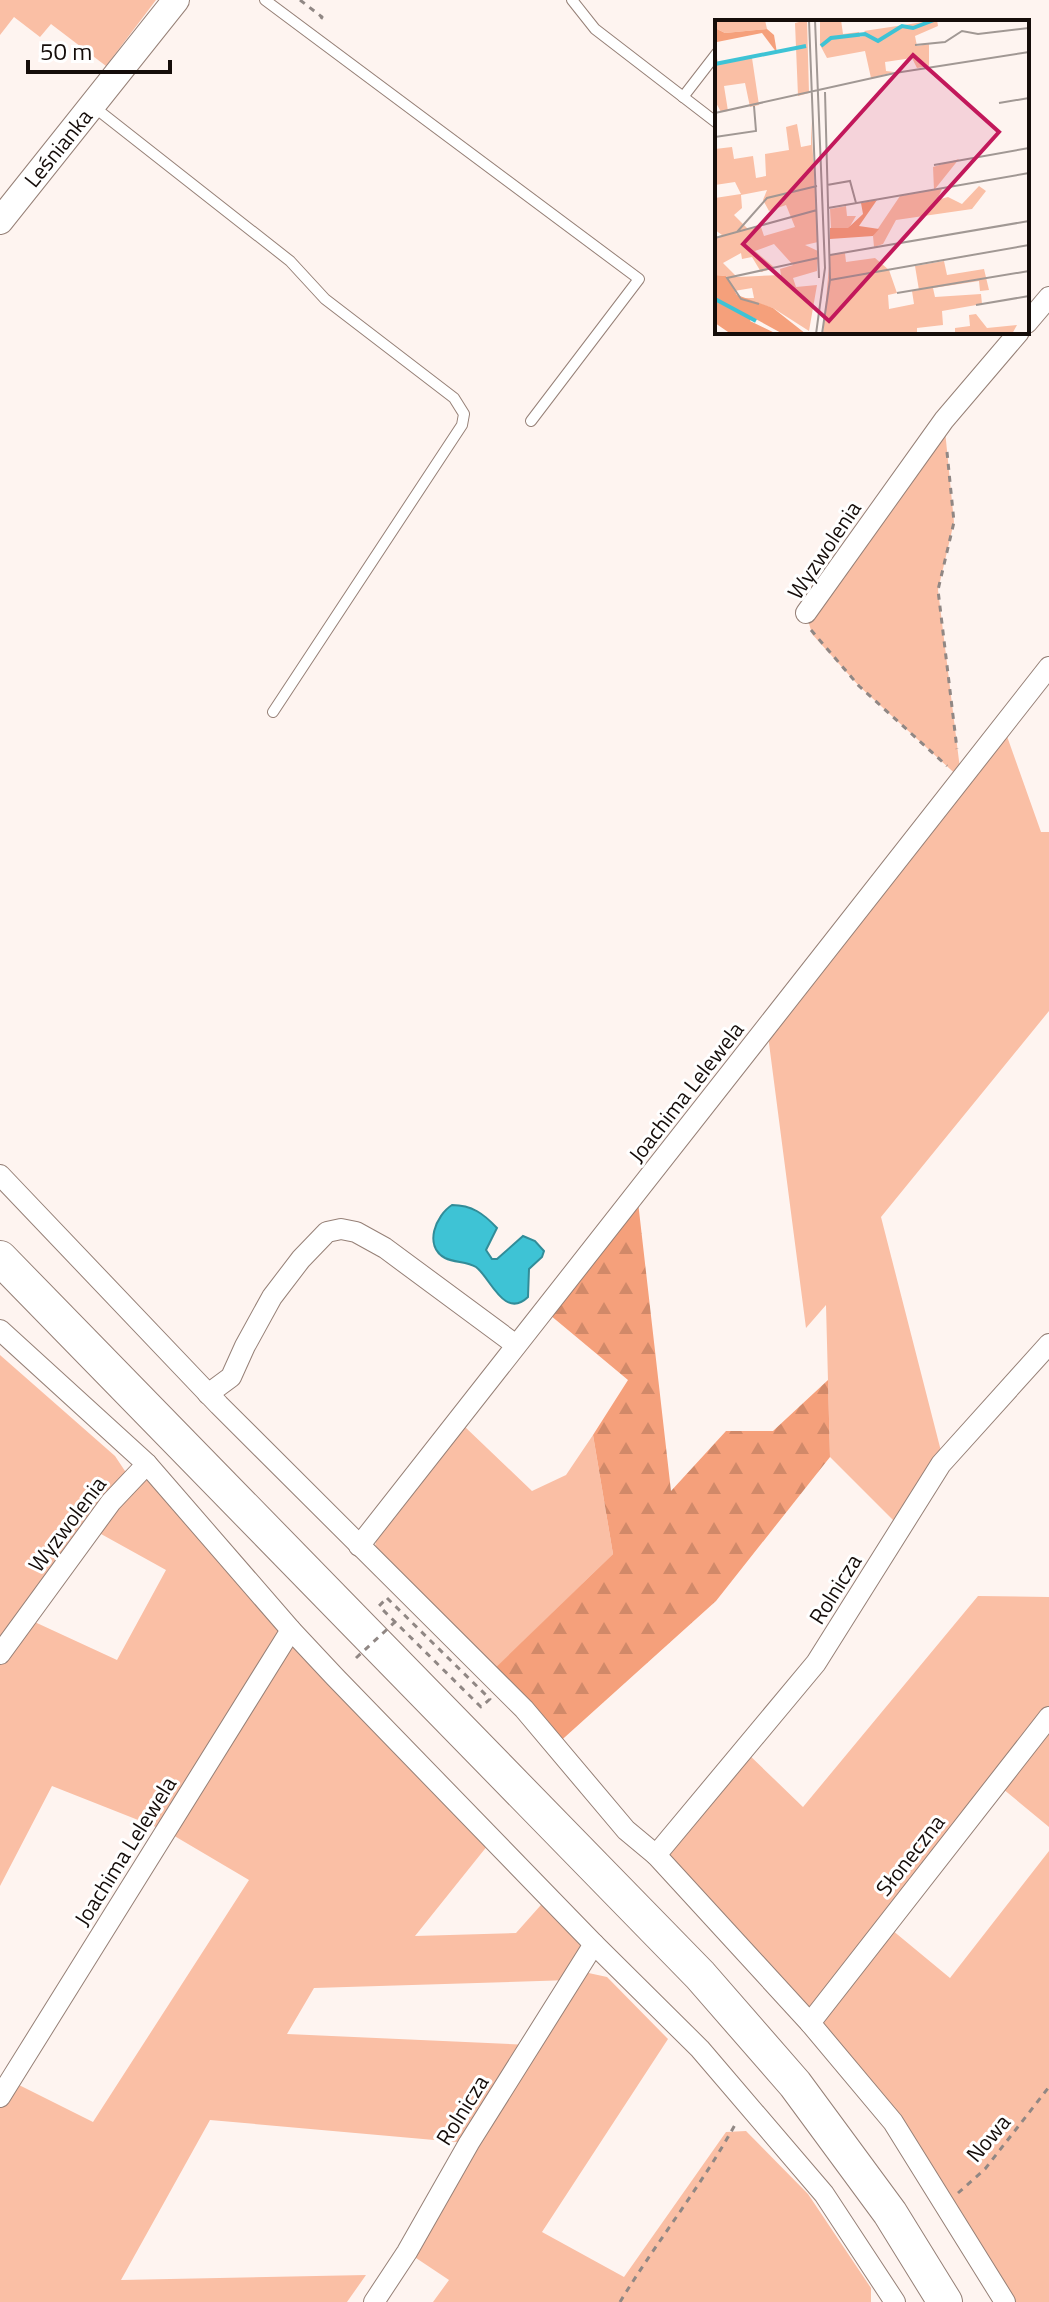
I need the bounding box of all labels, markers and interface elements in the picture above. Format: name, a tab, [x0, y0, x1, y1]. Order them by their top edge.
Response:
inset map	[715, 20, 1029, 334]
scale bar	[28, 24, 170, 74]
text: 50 m	[40, 33, 92, 69]
street label: Leśnianka	[16, 101, 100, 195]
street label: Wyzwolenia	[779, 494, 869, 606]
street label: Joachima Lelewela	[620, 1014, 752, 1170]
street label: Wyzwolenia	[20, 1469, 114, 1579]
street label: Rolnicza	[800, 1547, 870, 1631]
street label: Joachima Lelewela	[65, 1770, 185, 1932]
street label: Słoneczna	[867, 1807, 953, 1903]
street label: Rolnicza	[427, 2068, 497, 2152]
street label: Nowa	[958, 2106, 1018, 2170]

